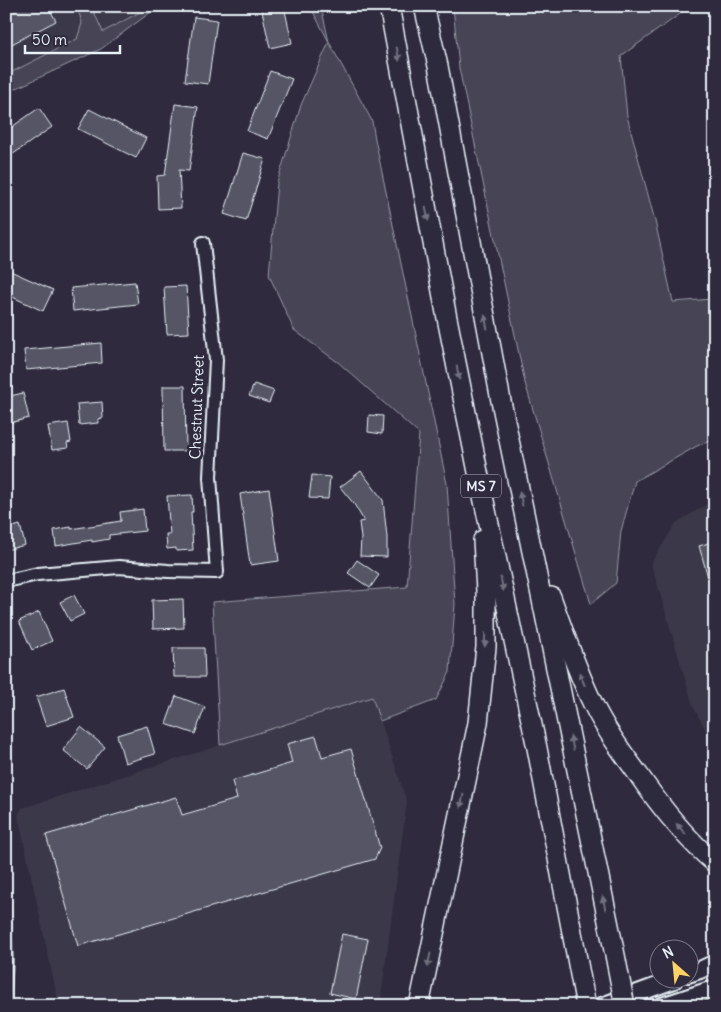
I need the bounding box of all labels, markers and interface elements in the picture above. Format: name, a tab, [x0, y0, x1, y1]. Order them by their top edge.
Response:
scale bar	[25, 22, 120, 54]
text: 50 m	[32, 30, 67, 49]
one-way arrow	[394, 47, 402, 63]
one-way arrow	[424, 206, 432, 222]
one-way arrow	[481, 314, 489, 330]
street label: Chestnut Street	[185, 354, 208, 460]
one-way arrow	[454, 366, 462, 381]
road number: MS 7	[461, 474, 501, 498]
one-way arrow	[517, 491, 525, 506]
one-way arrow	[498, 576, 506, 592]
one-way arrow	[481, 632, 489, 648]
one-way arrow	[578, 672, 586, 686]
one-way arrow	[568, 736, 576, 751]
one-way arrow	[458, 793, 466, 808]
one-way arrow	[675, 822, 686, 835]
one-way arrow	[600, 894, 608, 910]
north arrow	[648, 940, 698, 990]
text: N	[660, 942, 676, 963]
one-way arrow	[425, 952, 433, 968]

